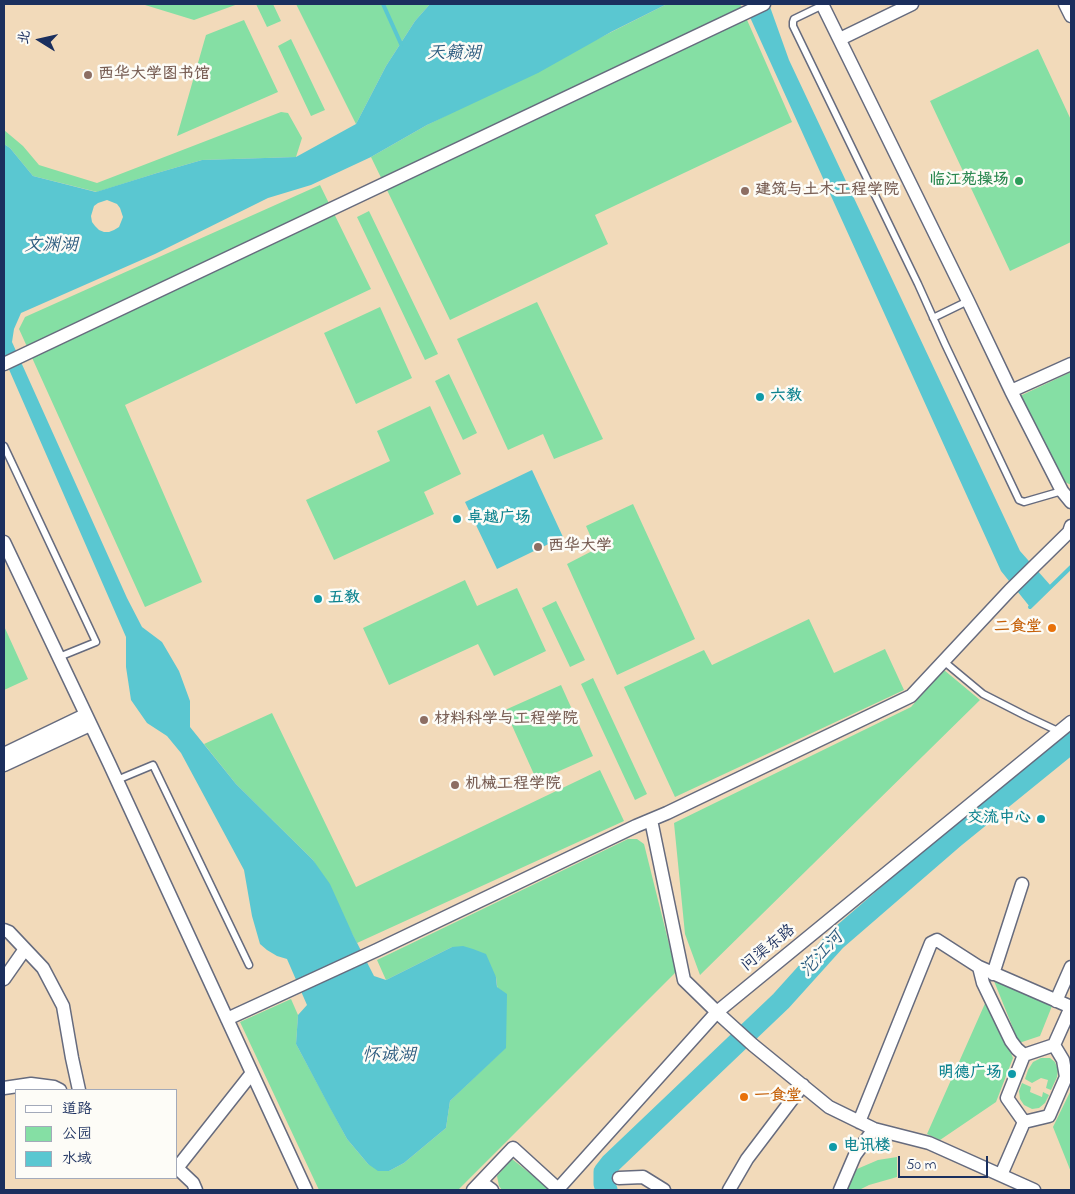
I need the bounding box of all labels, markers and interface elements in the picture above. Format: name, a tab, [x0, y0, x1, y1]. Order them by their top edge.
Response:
north arrow	[15, 15, 65, 65]
text: 北	[13, 29, 36, 46]
water label: 天籁湖	[427, 44, 481, 66]
place label: 西华大学图书馆	[98, 65, 210, 85]
marker: 西华大学图书馆	[82, 69, 94, 81]
place label: 临江苑操场	[929, 171, 1009, 191]
marker: 临江苑操场	[1013, 175, 1025, 187]
place label: 建筑与土木工程学院	[755, 181, 899, 201]
marker: 建筑与土木工程学院	[739, 185, 751, 197]
water label: 文渊湖	[24, 236, 78, 258]
place label: 六教	[770, 387, 802, 407]
marker: 六教	[754, 391, 766, 403]
place label: 卓越广场	[467, 509, 531, 529]
marker: 卓越广场	[451, 513, 463, 525]
place label: 西华大学	[548, 537, 612, 557]
marker: 西华大学	[532, 541, 544, 553]
place label: 五教	[328, 589, 360, 609]
marker: 五教	[312, 593, 324, 605]
place label: 二食堂	[994, 618, 1042, 638]
marker: 二食堂	[1046, 622, 1058, 634]
place label: 材料科学与工程学院	[434, 710, 578, 730]
marker: 材料科学与工程学院	[418, 714, 430, 726]
place label: 机械工程学院	[465, 775, 561, 795]
marker: 机械工程学院	[449, 779, 461, 791]
place label: 交流中心	[967, 809, 1031, 829]
marker: 交流中心	[1035, 813, 1047, 825]
street label: 问渠东路	[738, 921, 800, 977]
water label: 沱江河	[797, 928, 849, 982]
water label: 怀诚湖	[362, 1046, 416, 1068]
place label: 明德广场	[938, 1064, 1002, 1084]
marker: 明德广场	[1006, 1068, 1018, 1080]
place label: 一食堂	[754, 1087, 802, 1107]
legend	[15, 1089, 178, 1179]
marker: 一食堂	[738, 1091, 750, 1103]
text: 道路	[62, 1098, 92, 1120]
text: 公园	[62, 1123, 92, 1145]
place label: 电讯楼	[843, 1137, 891, 1157]
marker: 电讯楼	[827, 1141, 839, 1153]
scale bar	[900, 1146, 990, 1178]
text: 水域	[62, 1148, 92, 1170]
text: 50 m	[906, 1154, 936, 1176]

